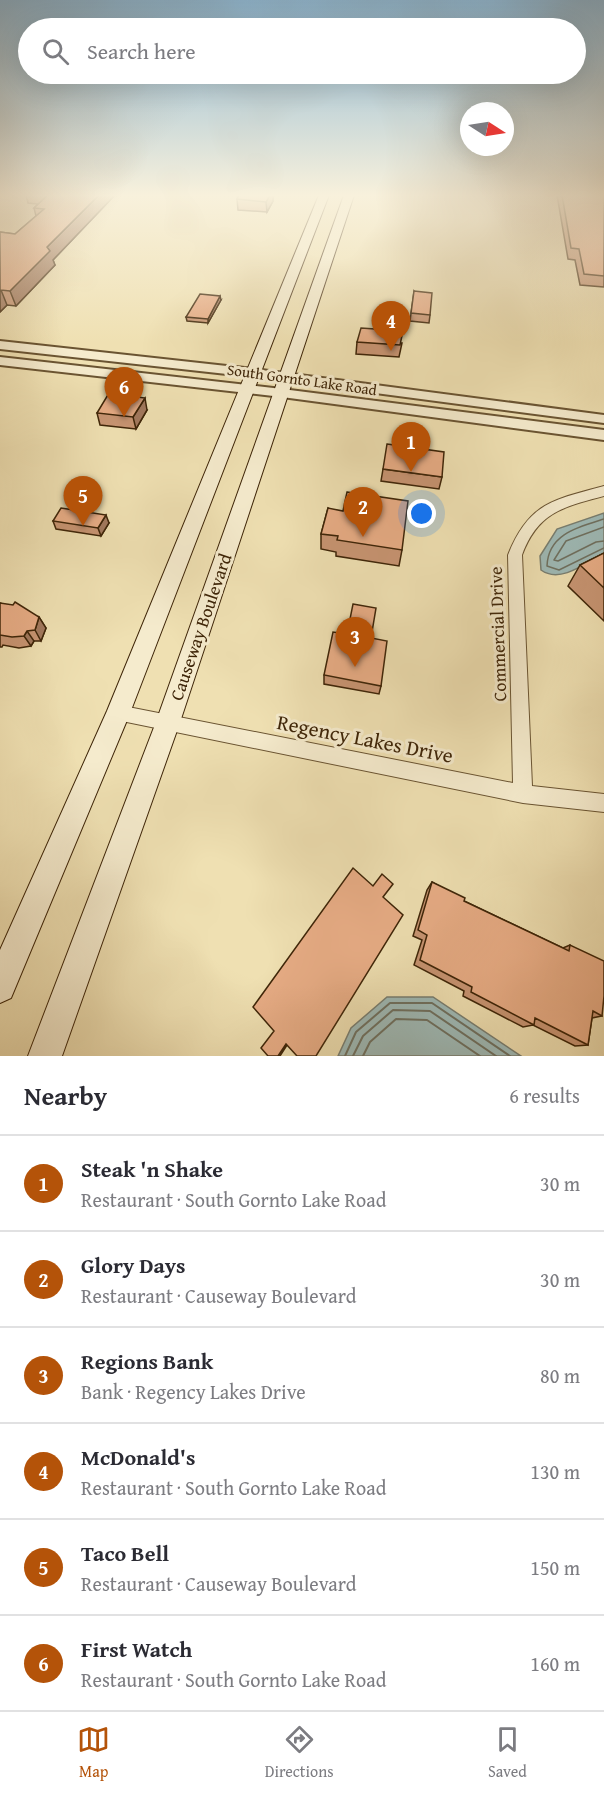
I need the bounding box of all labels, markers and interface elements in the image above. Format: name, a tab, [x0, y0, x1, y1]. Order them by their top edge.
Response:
search box	[18, 18, 586, 84]
icon: search	[39, 35, 72, 68]
text: Search here	[87, 35, 196, 67]
north arrow	[460, 102, 514, 156]
pin: 4	[372, 302, 410, 351]
street label: South Gornto Lake Road	[226, 359, 378, 400]
pin: 6	[104, 368, 144, 417]
pin: 1	[392, 422, 430, 472]
pin: 5	[64, 476, 103, 526]
pin: 2	[344, 488, 382, 537]
your location	[407, 499, 436, 528]
street label: Causeway Boulevard	[163, 549, 239, 704]
street label: Commercial Drive	[482, 566, 513, 702]
pin: 3	[336, 618, 374, 667]
street label: Regency Lakes Drive	[274, 706, 456, 771]
text: Nearby	[24, 1076, 107, 1115]
text: 6 results	[509, 1081, 580, 1110]
text: Steak 'n Shake	[81, 1153, 223, 1185]
text: 1	[38, 1169, 49, 1198]
text: 30 m	[540, 1169, 580, 1198]
text: Restaurant · South Gornto Lake Road	[81, 1185, 386, 1214]
text: Glory Days	[81, 1249, 185, 1281]
text: 2	[38, 1265, 49, 1294]
text: 30 m	[540, 1265, 580, 1294]
text: Restaurant · Causeway Boulevard	[81, 1281, 356, 1310]
text: Regions Bank	[81, 1345, 213, 1377]
text: 3	[38, 1361, 49, 1390]
text: 80 m	[540, 1361, 580, 1390]
text: Bank · Regency Lakes Drive	[81, 1377, 306, 1406]
text: McDonald's	[81, 1441, 195, 1473]
text: 4	[38, 1457, 49, 1486]
text: 130 m	[530, 1457, 580, 1486]
text: Restaurant · South Gornto Lake Road	[81, 1473, 386, 1502]
text: Taco Bell	[81, 1537, 169, 1569]
text: 5	[38, 1553, 49, 1582]
text: 150 m	[530, 1553, 580, 1582]
text: Restaurant · Causeway Boulevard	[81, 1569, 356, 1598]
text: First Watch	[81, 1633, 192, 1665]
text: 6	[38, 1649, 49, 1678]
text: 160 m	[530, 1649, 580, 1678]
text: Restaurant · South Gornto Lake Road	[81, 1665, 386, 1694]
tab: Map	[77, 1723, 110, 1783]
tab: Directions	[265, 1723, 334, 1783]
tab: Saved	[488, 1723, 527, 1783]

